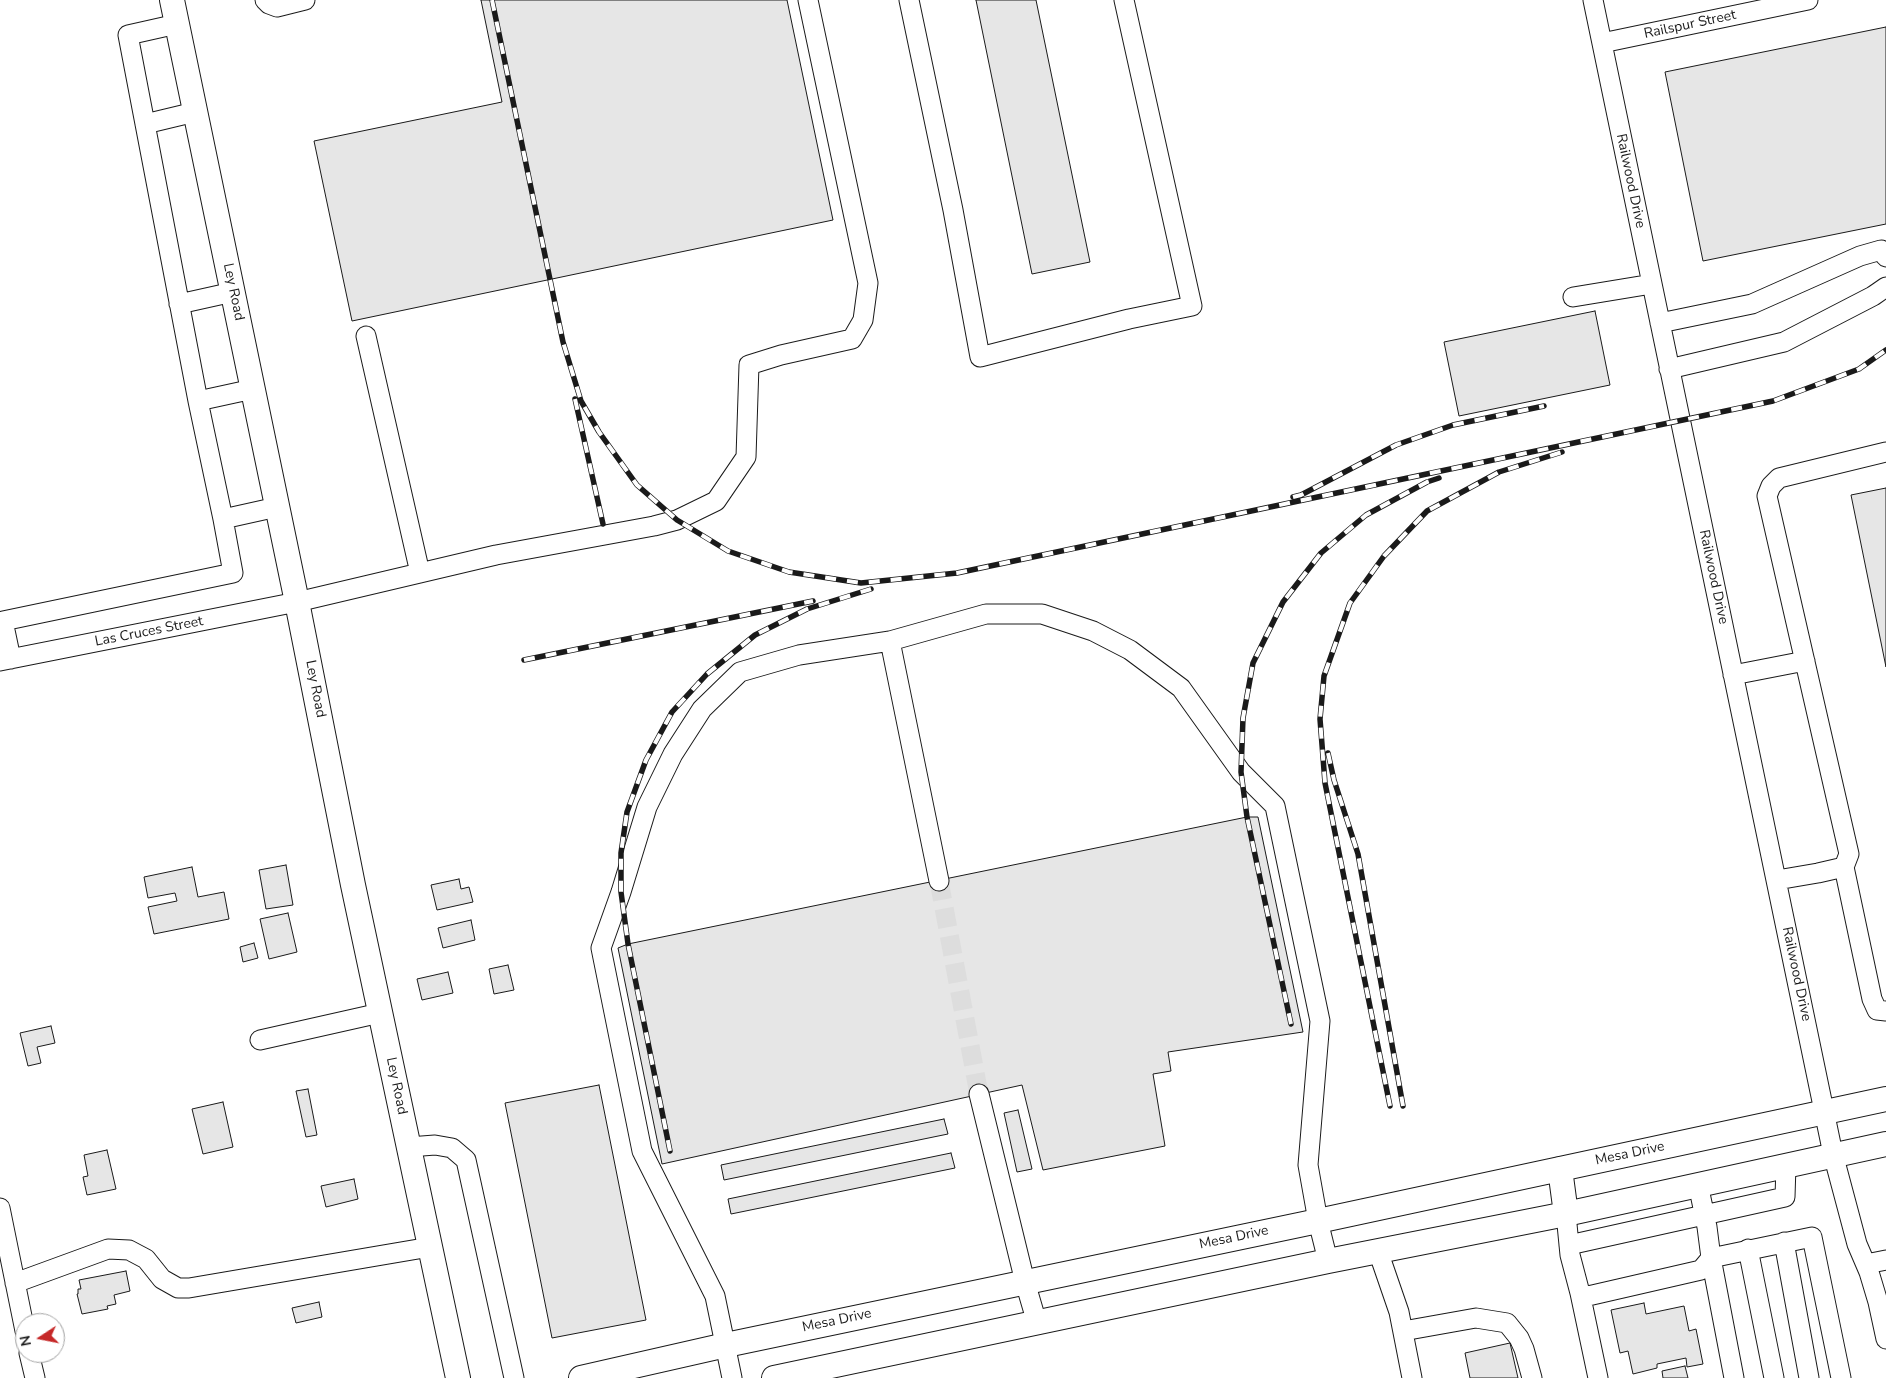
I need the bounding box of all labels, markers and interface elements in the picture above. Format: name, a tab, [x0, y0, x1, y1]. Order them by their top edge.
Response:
street label: Railspur Street	[1642, 7, 1738, 43]
street label: Railwood Drive	[1612, 132, 1648, 230]
street label: Ley Road	[219, 262, 247, 322]
street label: Railwood Drive	[1695, 528, 1731, 626]
street label: Las Cruces Street	[93, 613, 205, 651]
street label: Ley Road	[301, 659, 329, 719]
street label: Railwood Drive	[1778, 925, 1814, 1023]
street label: Ley Road	[382, 1056, 410, 1116]
street label: Mesa Drive	[1594, 1138, 1666, 1170]
street label: Mesa Drive	[1198, 1222, 1270, 1254]
street label: Mesa Drive	[801, 1305, 873, 1337]
north arrow	[15, 1313, 65, 1363]
text: N	[15, 1334, 36, 1348]

